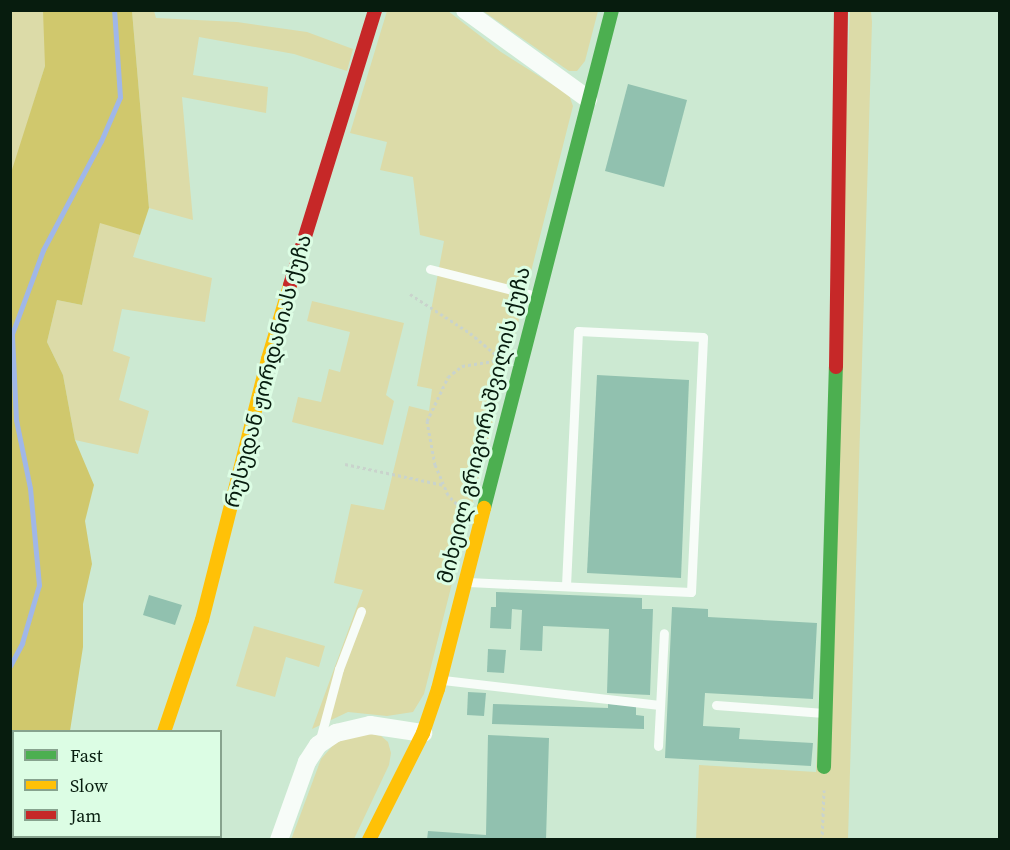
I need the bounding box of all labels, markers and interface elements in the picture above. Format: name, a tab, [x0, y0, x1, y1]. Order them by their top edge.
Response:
street label: რუსუდან ჟორდანიას ქუჩა	[219, 232, 317, 510]
street label: მიხეილ გრიგორაშვილის ქუჩა	[432, 264, 536, 586]
legend	[12, 730, 222, 838]
text: Fast	[70, 743, 103, 768]
text: Slow	[70, 773, 108, 798]
text: Jam	[70, 803, 102, 828]

